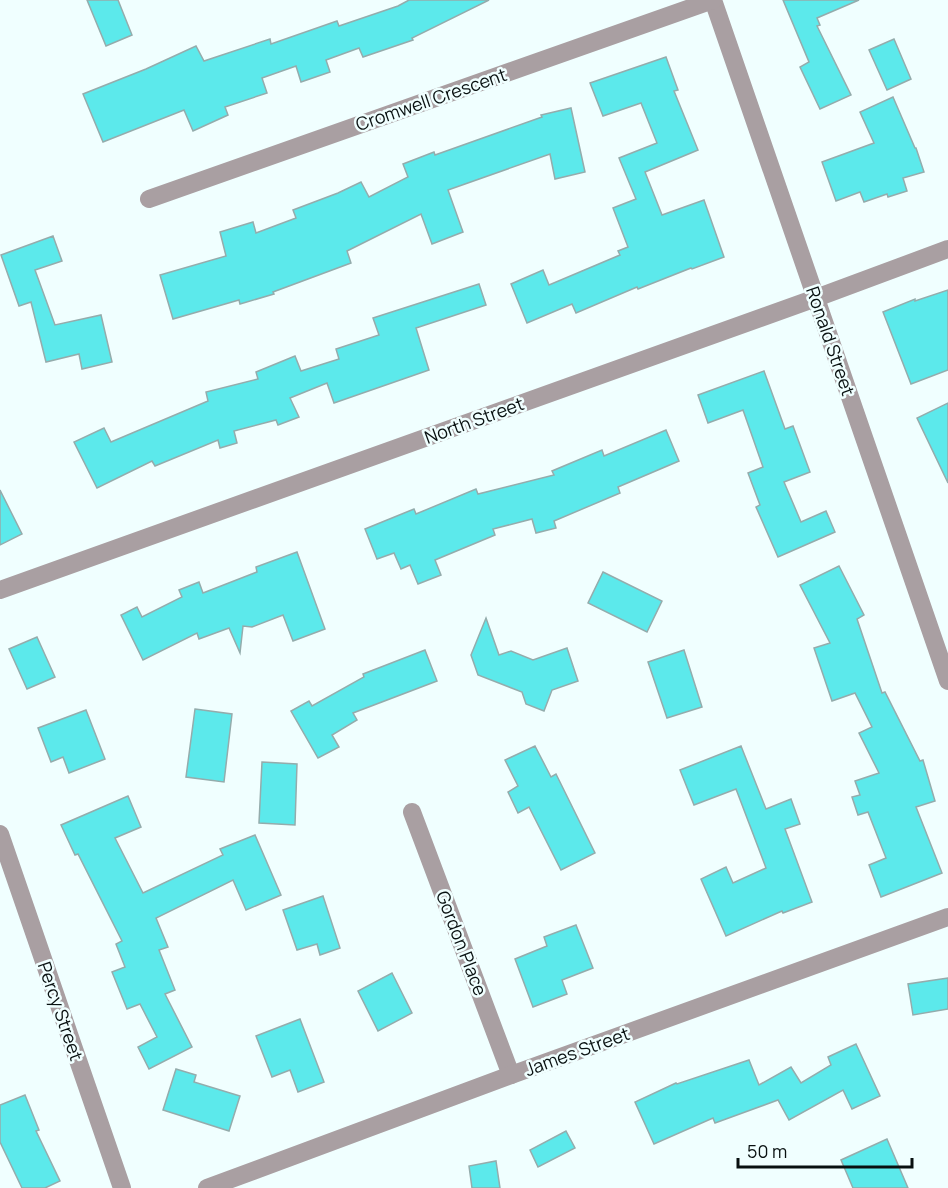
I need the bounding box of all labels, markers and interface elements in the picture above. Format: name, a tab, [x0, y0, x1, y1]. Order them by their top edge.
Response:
street label: Cromwell Crescent	[352, 62, 510, 136]
street label: Ronald Street	[801, 283, 861, 399]
street label: North Street	[421, 391, 527, 449]
street label: Gordon Place	[431, 887, 493, 999]
street label: Percy Street	[33, 958, 89, 1064]
street label: James Street	[521, 1021, 633, 1081]
scale bar	[738, 1131, 912, 1169]
text: 50 m	[747, 1139, 787, 1163]

